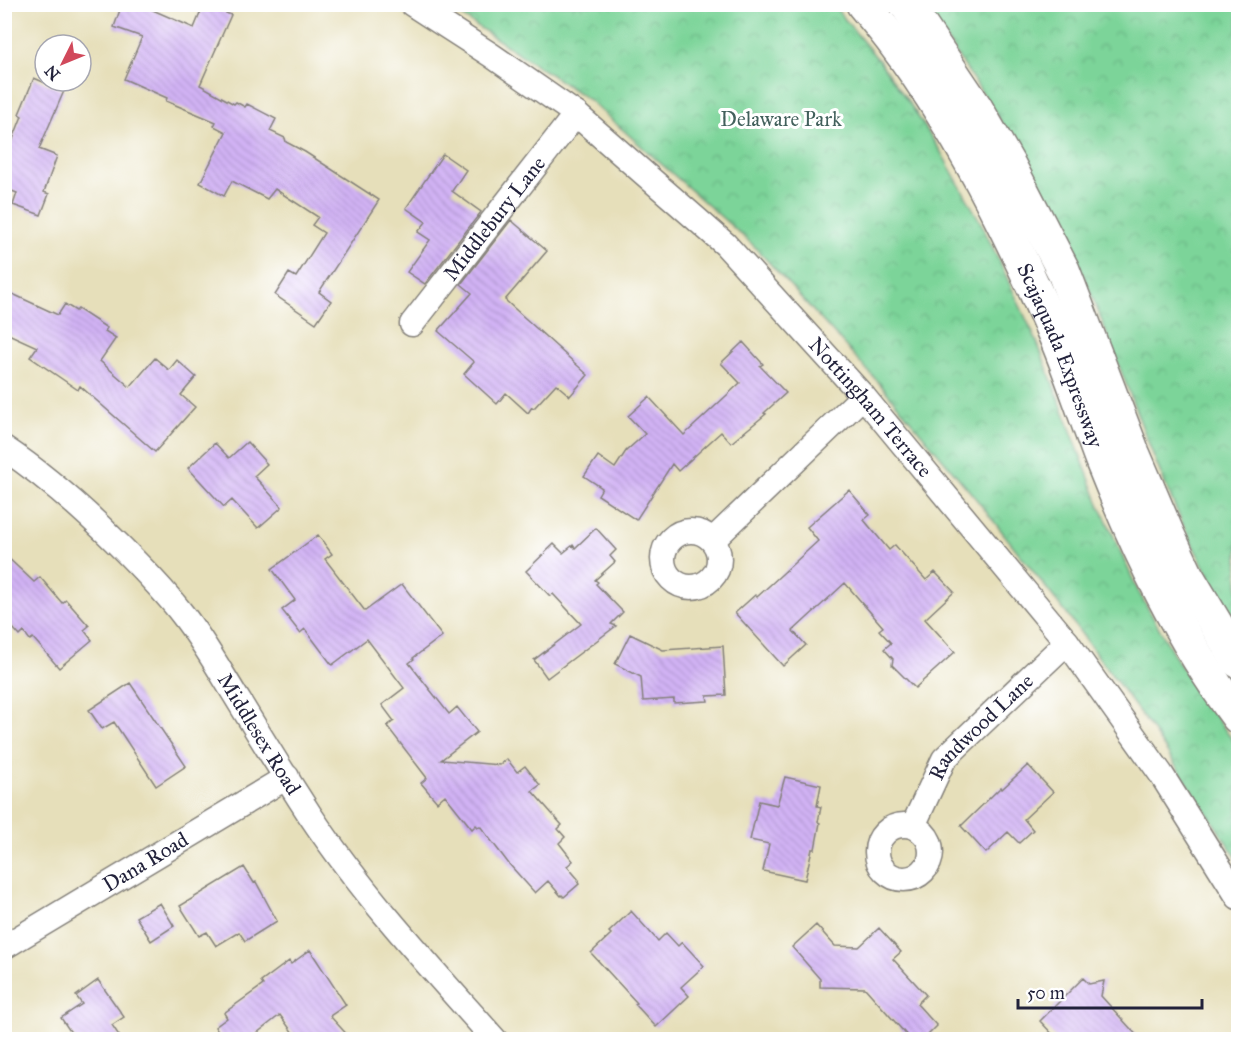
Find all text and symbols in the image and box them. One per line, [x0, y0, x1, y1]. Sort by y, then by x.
north arrow [33, 33, 93, 93]
text: N [41, 61, 64, 84]
park label: Delaware Park [720, 106, 842, 132]
street label: Middlebury Lane [438, 151, 551, 286]
street label: Scajaquada Expressway [1011, 259, 1109, 452]
street label: Nottingham Terrace [803, 332, 938, 483]
street label: Randwood Lane [923, 668, 1039, 784]
street label: Middlesex Road [212, 669, 307, 800]
street label: Dana Road [98, 826, 193, 898]
scale bar [1018, 972, 1202, 1010]
text: 50 m [1027, 982, 1065, 1004]

